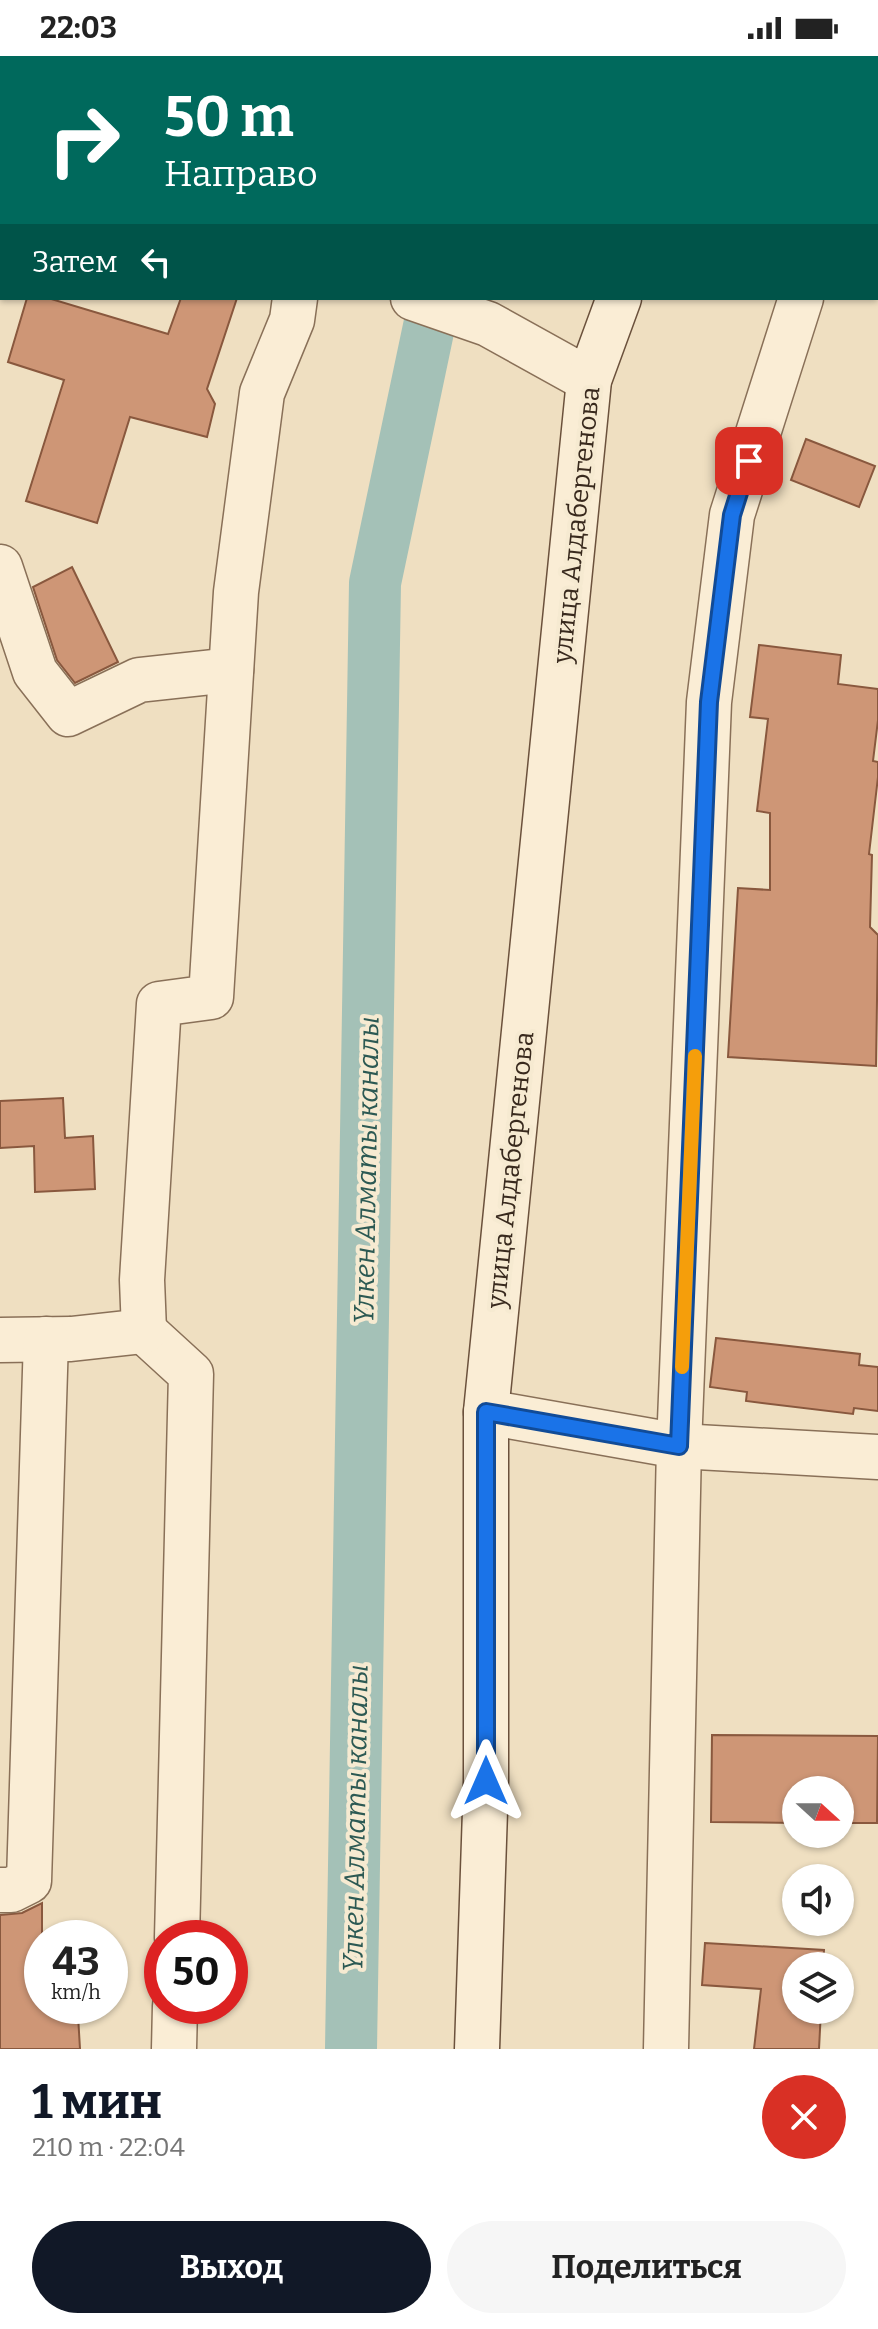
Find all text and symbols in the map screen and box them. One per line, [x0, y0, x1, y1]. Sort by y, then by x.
text: 22:03 [40, 10, 117, 46]
text: 50 m [164, 84, 294, 151]
icon: right [32, 88, 136, 192]
text: Направо [164, 152, 318, 196]
icon: left [134, 240, 178, 284]
text: Затем [32, 244, 118, 280]
street label: улица Алдабергенова [546, 385, 606, 666]
pin [715, 427, 783, 495]
icon: arrive [727, 439, 771, 483]
water label: Үлкен Алматы каналы [347, 1016, 386, 1324]
street label: улица Алдабергенова [480, 1030, 540, 1311]
water label: Үлкен Алматы каналы [336, 1664, 375, 1972]
position arrow [444, 1739, 528, 1823]
north arrow [782, 1776, 854, 1848]
map controls [782, 1776, 854, 2024]
button: sound [782, 1864, 854, 1936]
speed limit sign: 50 [144, 1920, 248, 2024]
text: 43 [52, 1938, 100, 1986]
button: layers [782, 1952, 854, 2024]
text: km/h [51, 1980, 101, 2004]
text: 1 мин [32, 2073, 162, 2131]
button: close [762, 2075, 846, 2159]
text: 210 m · 22:04 [32, 2132, 185, 2163]
button: Выход [32, 2221, 431, 2313]
button: Поделиться [447, 2221, 846, 2313]

